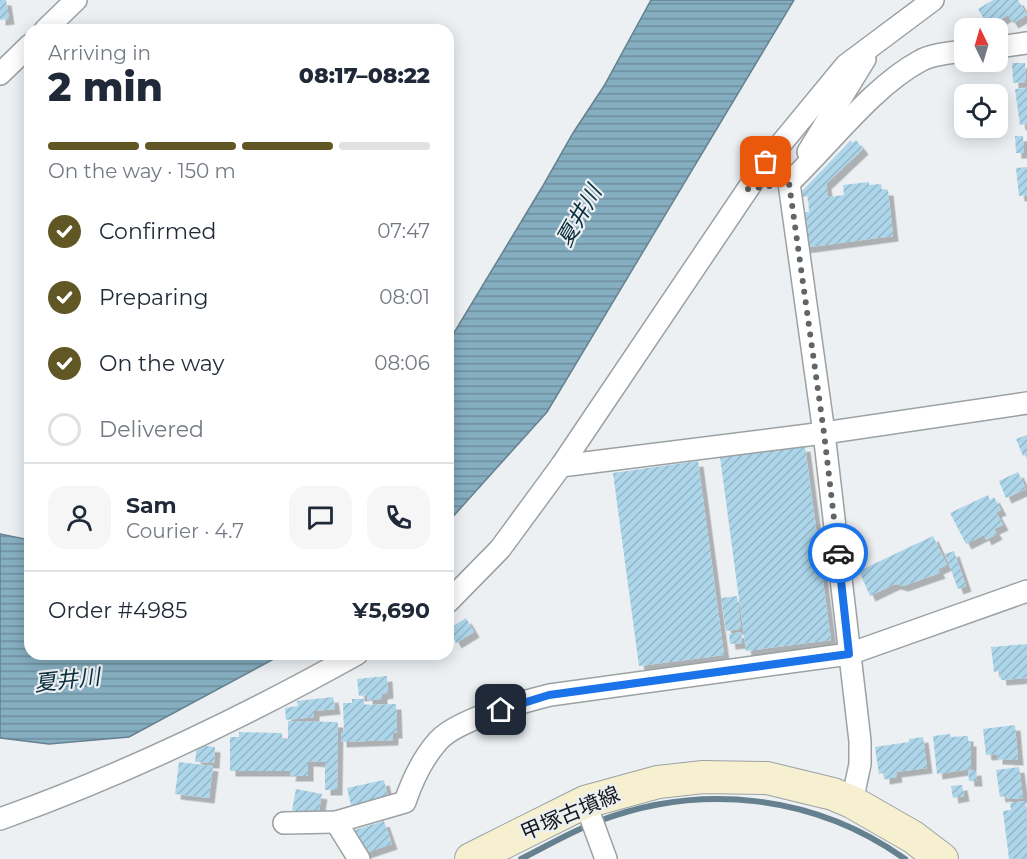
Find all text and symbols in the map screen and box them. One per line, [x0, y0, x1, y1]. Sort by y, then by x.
north arrow [954, 18, 1008, 72]
map controls [954, 18, 1008, 138]
text: Arriving in [48, 41, 151, 65]
text: 08:17–08:22 [299, 62, 430, 89]
text: 2 min [48, 63, 163, 111]
button: locate [954, 84, 1008, 138]
pin [740, 136, 791, 187]
icon: bag [749, 145, 782, 178]
text: On the way · 150 m [48, 159, 236, 183]
water label: 夏井川 [551, 179, 608, 251]
icon: check [48, 215, 81, 248]
text: Confirmed [99, 218, 216, 245]
text: 07:47 [377, 219, 430, 243]
icon: check [48, 281, 81, 314]
text: Preparing [99, 284, 208, 311]
text: 08:01 [379, 285, 430, 309]
icon: check [48, 347, 81, 380]
text: On the way [99, 350, 224, 377]
text: 08:06 [374, 351, 430, 375]
text: Delivered [99, 416, 204, 443]
button: person [48, 486, 111, 549]
button: chat [289, 486, 352, 549]
button: phone [367, 486, 430, 549]
text: Sam [126, 492, 177, 519]
text: Courier · 4.7 [126, 519, 244, 543]
courier [808, 523, 868, 583]
icon: car [822, 537, 855, 570]
text: Order #4985 [48, 597, 187, 624]
text: ¥5,690 [352, 597, 430, 624]
water label: 夏井川 [33, 663, 103, 697]
pin [475, 684, 526, 735]
icon: home [484, 693, 517, 726]
street label: 甲塚古墳線 [517, 781, 623, 845]

